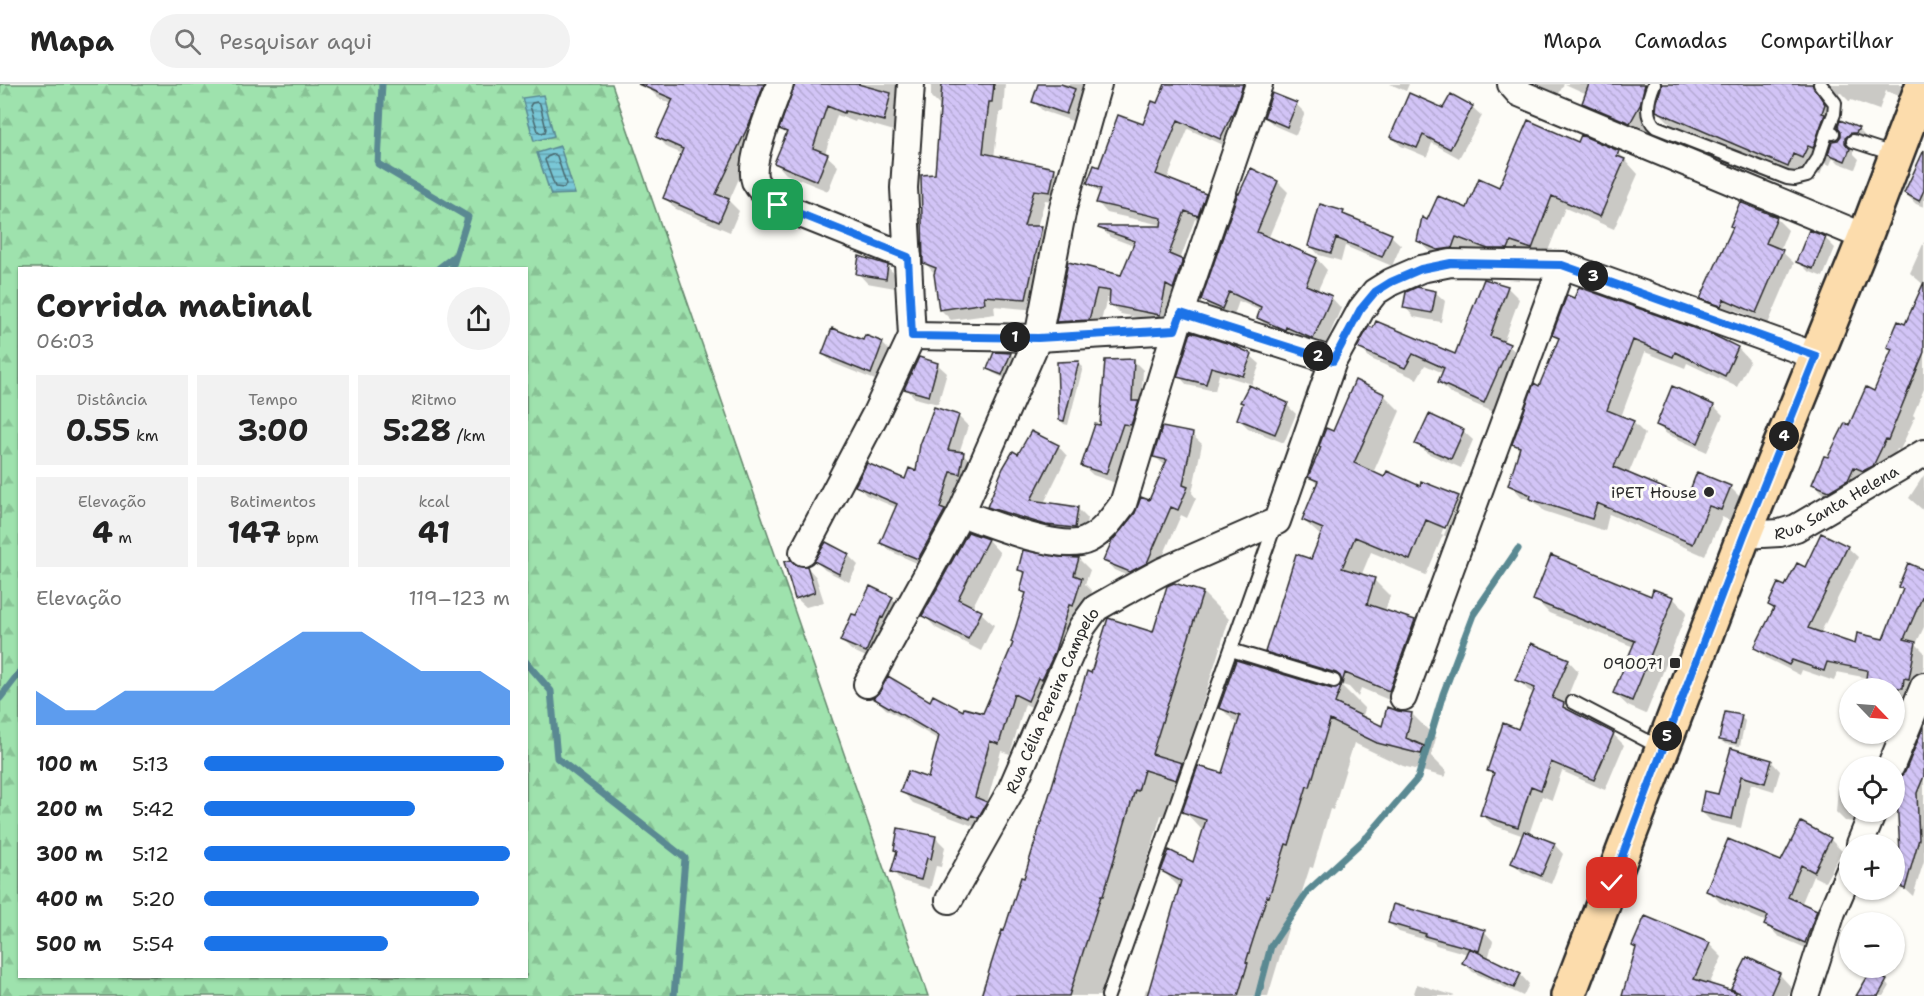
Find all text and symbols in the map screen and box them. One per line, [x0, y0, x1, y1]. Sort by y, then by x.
search box [150, 14, 570, 68]
text: Mapa [30, 22, 114, 60]
icon: search [171, 25, 204, 58]
text: Pesquisar aqui [219, 27, 372, 56]
text: Mapa [1543, 27, 1601, 55]
text: Camadas [1634, 27, 1728, 55]
text: Compartilhar [1761, 27, 1894, 55]
pin [752, 179, 803, 230]
icon: arrive [761, 188, 794, 221]
pin: 3 [1578, 261, 1608, 291]
text: 3 [1587, 265, 1599, 286]
text: Corrida matinal [36, 283, 312, 328]
button: share [447, 287, 510, 350]
pin: 1 [1000, 322, 1030, 352]
text: 1 [1011, 326, 1019, 347]
text: 06:03 [36, 328, 95, 354]
pin: 2 [1303, 341, 1333, 371]
text: 2 [1312, 345, 1324, 366]
text: Distância [77, 389, 147, 410]
text: Tempo [248, 389, 298, 410]
text: Ritmo [411, 389, 457, 410]
text: 0.55 [65, 410, 130, 451]
text: 3:00 [237, 410, 309, 451]
text: 5:28 [383, 410, 451, 451]
pin: 4 [1769, 421, 1799, 451]
text: km [130, 425, 159, 446]
text: /km [451, 425, 485, 446]
text: 4 [1778, 425, 1790, 446]
street label: Rua Santa Helena [1774, 460, 1902, 544]
place label: iPET House [1611, 482, 1697, 503]
marker: iPET House [1702, 485, 1716, 499]
text: Elevação [78, 491, 146, 512]
text: Batimentos [230, 491, 316, 512]
text: kcal [418, 491, 450, 512]
text: 4 [92, 512, 113, 553]
text: 147 [227, 512, 281, 553]
text: 41 [418, 512, 450, 553]
text: m [113, 527, 132, 548]
text: bpm [281, 527, 319, 548]
text: Elevação [36, 585, 122, 611]
text: 119–123 m [408, 585, 510, 611]
street label: Rua Célia Pereira Campelo [1001, 603, 1104, 797]
place label: 090071 [1603, 653, 1663, 674]
marker: 090071 [1668, 656, 1682, 670]
north arrow [1839, 678, 1905, 744]
map controls [1839, 678, 1905, 978]
pin: 5 [1652, 721, 1682, 751]
text: 5 [1662, 725, 1672, 746]
text: 100 m [36, 751, 98, 777]
text: 5:13 [132, 751, 169, 777]
button: locate [1839, 756, 1905, 822]
text: 200 m [36, 796, 103, 822]
text: 5:42 [132, 796, 174, 822]
button: + [1839, 834, 1905, 900]
text: 300 m [36, 841, 103, 867]
text: 5:12 [132, 841, 169, 867]
pin [1586, 857, 1637, 908]
icon: check [1595, 866, 1628, 899]
text: 400 m [36, 886, 103, 912]
text: 5:20 [132, 886, 175, 912]
button: − [1839, 912, 1905, 978]
text: 500 m [36, 931, 102, 957]
text: 5:54 [132, 931, 174, 957]

